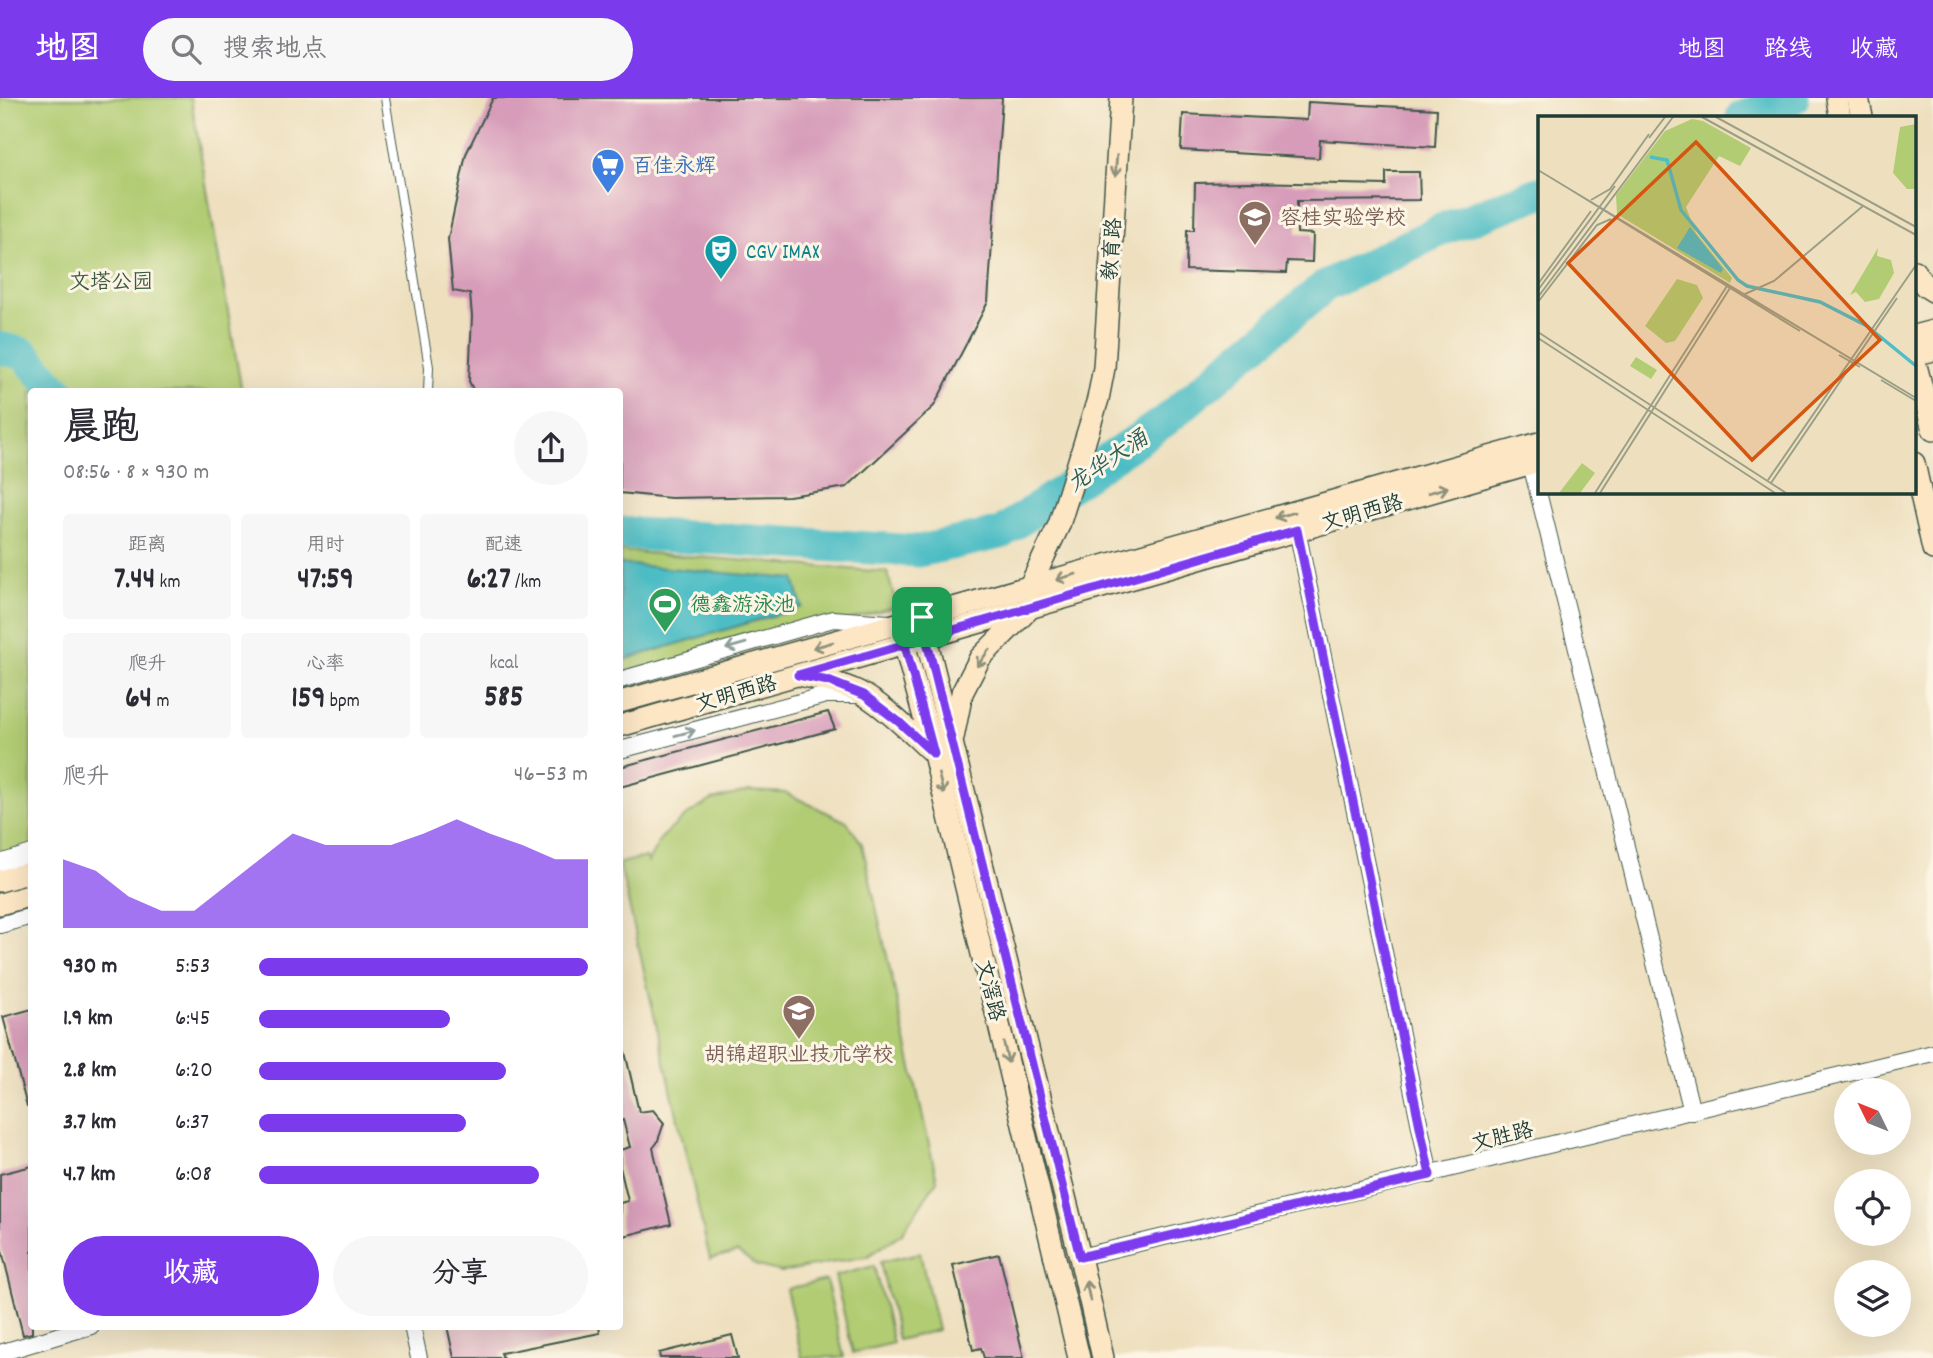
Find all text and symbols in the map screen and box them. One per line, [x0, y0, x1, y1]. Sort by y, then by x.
search box [143, 18, 633, 81]
text: 地图 [35, 28, 101, 75]
icon: search [167, 30, 205, 68]
text: 搜索地点 [223, 32, 327, 69]
text: 地图 [1678, 34, 1726, 68]
text: 路线 [1764, 34, 1812, 68]
text: 收藏 [1850, 34, 1898, 68]
inset map [1538, 116, 1916, 494]
supermarket icon: 百佳永辉 [589, 146, 627, 195]
place label: 百佳永辉 [632, 153, 716, 183]
one-way arrow [1110, 154, 1123, 177]
school or university icon: 容桂实验学校 [1236, 198, 1274, 247]
place label: 容桂实验学校 [1280, 205, 1406, 235]
street label: 教育路 [1097, 217, 1131, 282]
theatre icon: CGV IMAX [702, 232, 740, 281]
place label: CGV IMAX [746, 239, 820, 269]
park label: 文塔公园 [69, 269, 153, 299]
text: 晨跑 [63, 403, 139, 458]
button: share [514, 411, 588, 485]
water label: 龙华大涌 [1062, 423, 1157, 502]
text: 08:56 · 8 × 930 m [63, 457, 209, 490]
one-way arrow [1427, 483, 1449, 496]
street label: 文明西路 [1318, 489, 1407, 541]
one-way arrow [1274, 509, 1296, 522]
text: 距离 [128, 533, 166, 560]
text: 用时 [306, 533, 345, 560]
text: 配速 [485, 533, 523, 560]
text: 7.44 [114, 560, 155, 603]
text: 47:59 [297, 560, 354, 603]
text: 6:27 [466, 560, 511, 603]
text: km [155, 570, 180, 597]
text: /km [511, 570, 541, 597]
one-way arrow [1055, 572, 1077, 585]
sports icon: 德鑫游泳池 [646, 585, 684, 634]
pin [892, 587, 952, 647]
place label: 德鑫游泳池 [690, 592, 795, 622]
icon: arrive [903, 598, 941, 636]
one-way arrow [812, 639, 834, 652]
one-way arrow [725, 640, 748, 653]
one-way arrow [975, 648, 990, 667]
text: kcal [489, 651, 518, 678]
text: 爬升 [128, 652, 166, 679]
text: 心率 [306, 652, 345, 679]
street label: 文明西路 [692, 670, 781, 722]
text: 585 [484, 678, 524, 721]
text: 64 [125, 679, 152, 722]
text: 159 [291, 679, 325, 722]
text: m [152, 689, 169, 716]
text: bpm [325, 689, 360, 716]
one-way arrow [674, 725, 696, 738]
text: 46–53 m [514, 759, 588, 792]
text: 爬升 [63, 762, 109, 795]
one-way arrow [935, 772, 948, 795]
text: 930 m [63, 951, 117, 984]
text: 5:53 [175, 951, 210, 984]
street label: 文滘路 [966, 957, 1010, 1025]
school or university icon: 胡锦超职业技术学校 [780, 992, 818, 1041]
text: 1.9 km [63, 1003, 113, 1036]
text: 6:45 [175, 1003, 210, 1036]
one-way arrow [1000, 1041, 1013, 1064]
place label: 胡锦超职业技术学校 [705, 1042, 894, 1072]
text: 2.8 km [63, 1055, 117, 1088]
text: 6:20 [175, 1055, 213, 1088]
north arrow [1834, 1078, 1911, 1155]
map controls [1834, 1078, 1911, 1337]
text: 3.7 km [63, 1107, 116, 1140]
text: 6:37 [175, 1107, 209, 1140]
street label: 文胜路 [1469, 1117, 1537, 1161]
text: 4.7 km [63, 1159, 116, 1192]
text: 6:08 [175, 1159, 212, 1192]
button: locate [1834, 1169, 1911, 1246]
button: 收藏 [63, 1236, 319, 1316]
button: 分享 [333, 1236, 588, 1316]
button: layers [1834, 1260, 1911, 1337]
one-way arrow [1081, 1280, 1094, 1303]

